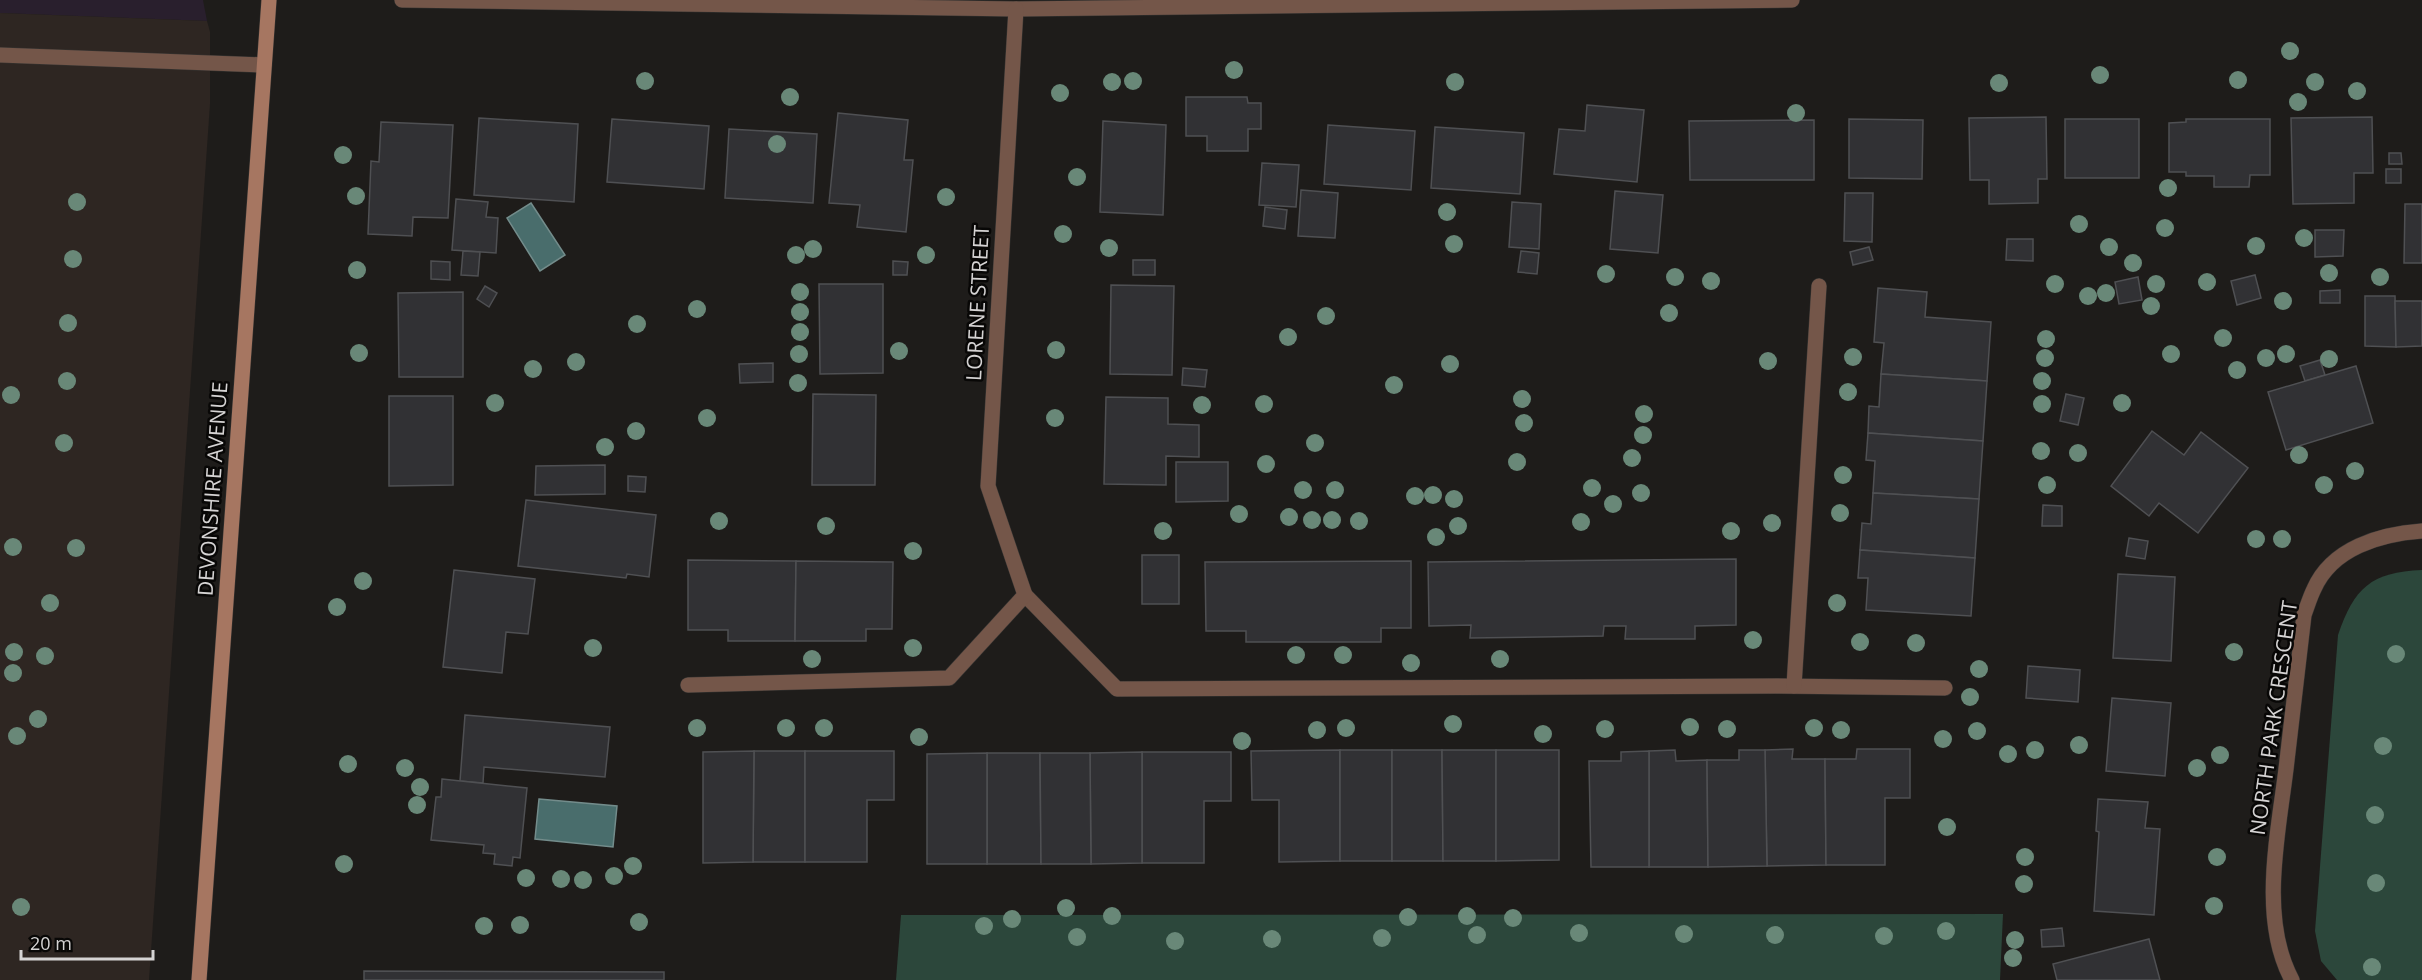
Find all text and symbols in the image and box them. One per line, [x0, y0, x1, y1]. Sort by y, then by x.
street label: LORENE STREET [959, 224, 995, 381]
street label: DEVONSHIRE AVENUE [191, 381, 233, 597]
street label: NORTH PARK CRESCENT [2243, 598, 2303, 837]
scale bar [21, 923, 153, 961]
text: 20 m [30, 931, 72, 955]

